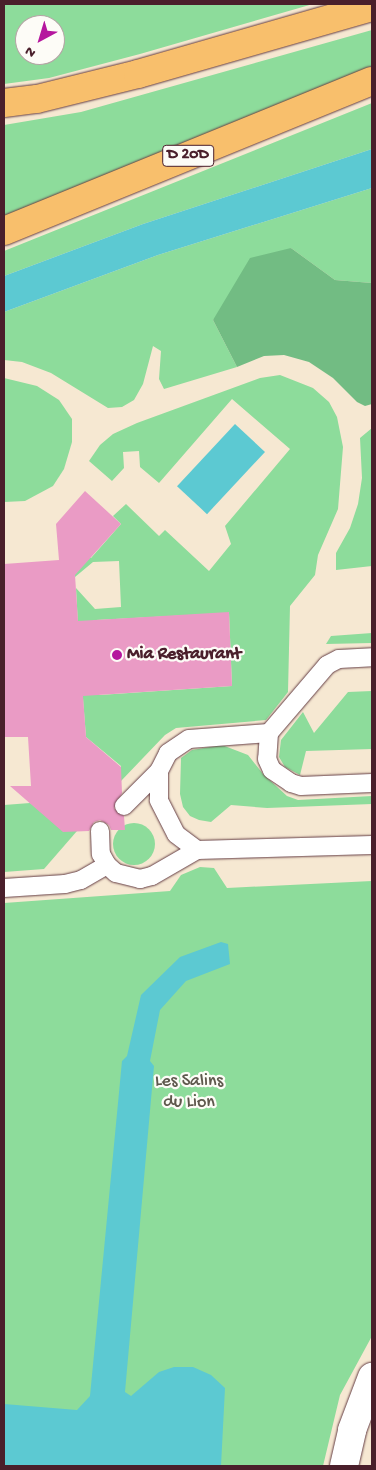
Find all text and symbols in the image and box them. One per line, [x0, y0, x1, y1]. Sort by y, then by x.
north arrow [15, 15, 65, 65]
text: N [22, 42, 40, 61]
road number: D 20D [162, 142, 214, 170]
place label: Mia Restaurant [127, 644, 241, 666]
marker: Mia Restaurant [111, 649, 123, 661]
park label: Les Salins du Lion [155, 1072, 223, 1114]

